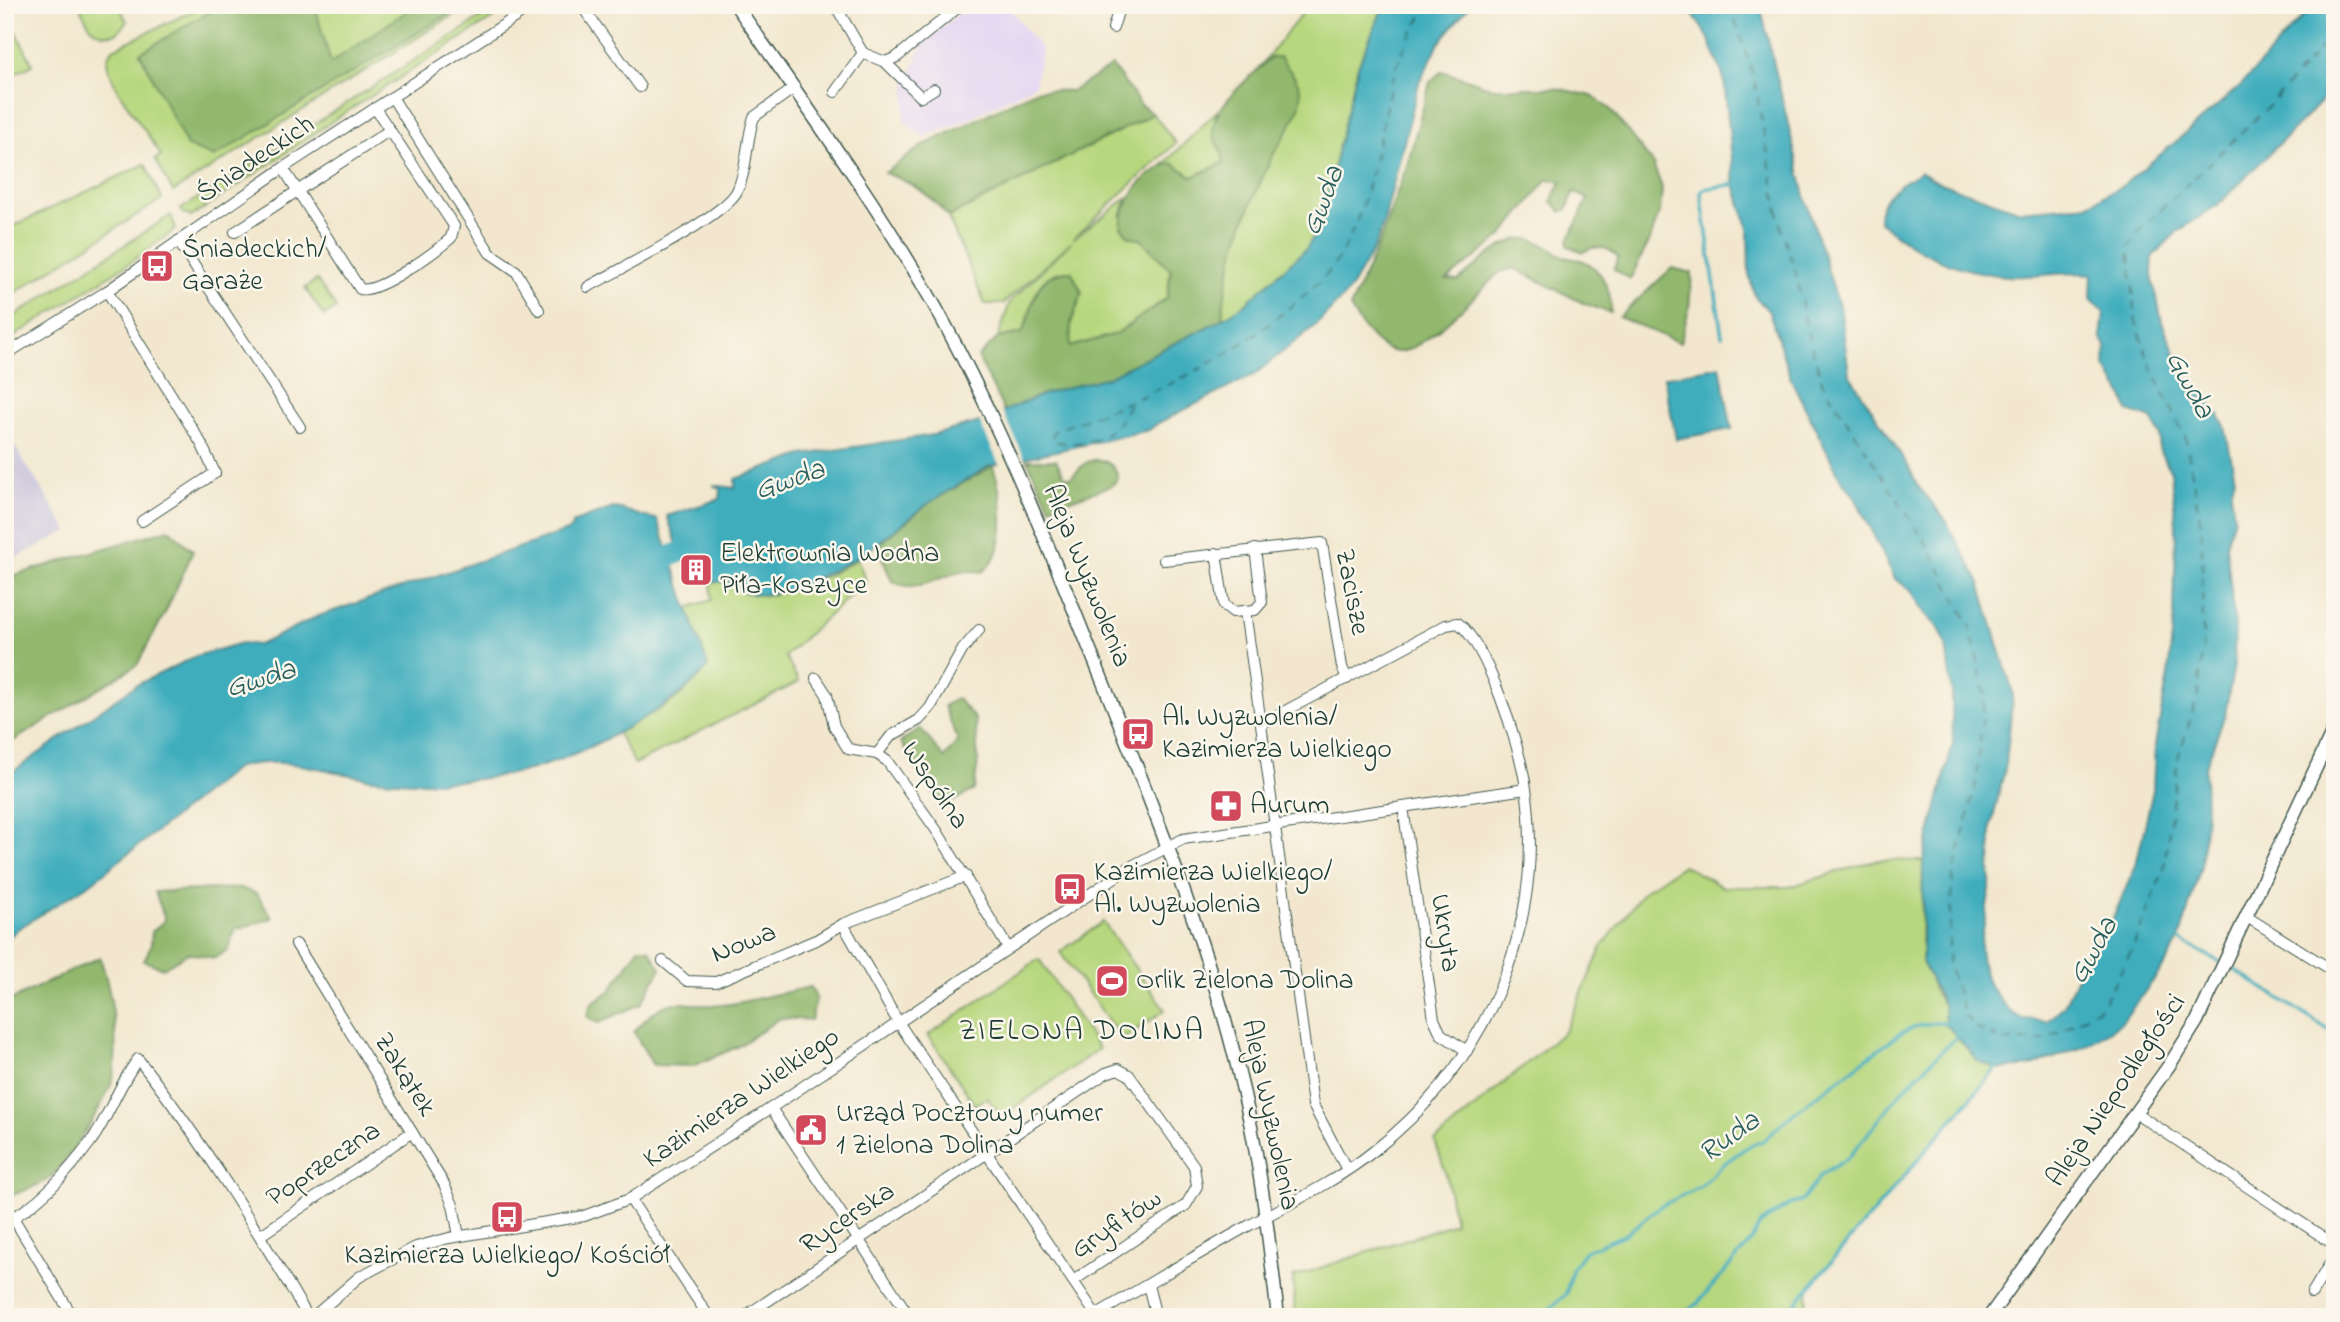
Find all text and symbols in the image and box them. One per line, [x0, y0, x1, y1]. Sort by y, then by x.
street label: Śniadeckich [188, 105, 324, 215]
water label: Gwda [1291, 159, 1358, 242]
place label: Śniadeckich/ Garaże [182, 230, 327, 303]
bus stop icon: Śniadeckich/ Garaże [138, 247, 176, 285]
water label: Gwda [2153, 343, 2226, 427]
water label: Gwda [749, 448, 832, 513]
street label: Aleja Wyzwolenia [1031, 478, 1141, 674]
place label: Elektrownia Wodna Piła-Koszyce [720, 534, 939, 607]
street label: Zacisze [1323, 545, 1380, 639]
building icon: Elektrownia Wodna Piła-Koszyce [677, 551, 715, 589]
water label: Gwda [220, 648, 302, 711]
place label: Al. Wyzwolenia/ Kazimierza Wielkiego [1162, 698, 1392, 771]
bus stop icon: Al. Wyzwolenia/ Kazimierza Wielkiego [1119, 715, 1157, 753]
street label: Wspólna [889, 734, 979, 838]
place label: Aurum [1250, 786, 1330, 827]
pharmacy icon: Aurum [1207, 787, 1245, 825]
place label: Kazimierza Wielkiego/ Al. Wyzwolenia [1094, 853, 1333, 926]
bus stop icon: Kazimierza Wielkiego/ Al. Wyzwolenia [1051, 870, 1089, 908]
street label: Ukryta [1418, 891, 1470, 975]
water label: Gwda [2057, 908, 2131, 993]
street label: Nowa [705, 912, 783, 976]
place label: Orlik Zielona Dolina [1136, 961, 1354, 1002]
sports icon: Orlik Zielona Dolina [1093, 962, 1131, 1000]
street label: Aleja Niepodległości [2037, 986, 2197, 1196]
district label: ZIELONA DOLINA [959, 1010, 1205, 1054]
street label: Aleja Wyzwolenia [1229, 1016, 1309, 1214]
street label: Kazimierza Wielkiego [635, 1018, 849, 1180]
street label: Zakątek [362, 1025, 446, 1126]
place label: Urząd Pocztowy numer 1 Zielona Dolina [836, 1094, 1103, 1167]
water label: Ruda [1690, 1100, 1771, 1175]
public building icon: Urząd Pocztowy numer 1 Zielona Dolina [792, 1111, 830, 1149]
street label: Poprzeczna [258, 1112, 390, 1218]
street label: Rycerska [792, 1172, 904, 1266]
street label: Gryfitów [1063, 1179, 1171, 1271]
bus stop icon: Kazimierza Wielkiego/ Kościół [488, 1198, 526, 1236]
place label: Kazimierza Wielkiego/ Kościół [344, 1236, 670, 1277]

